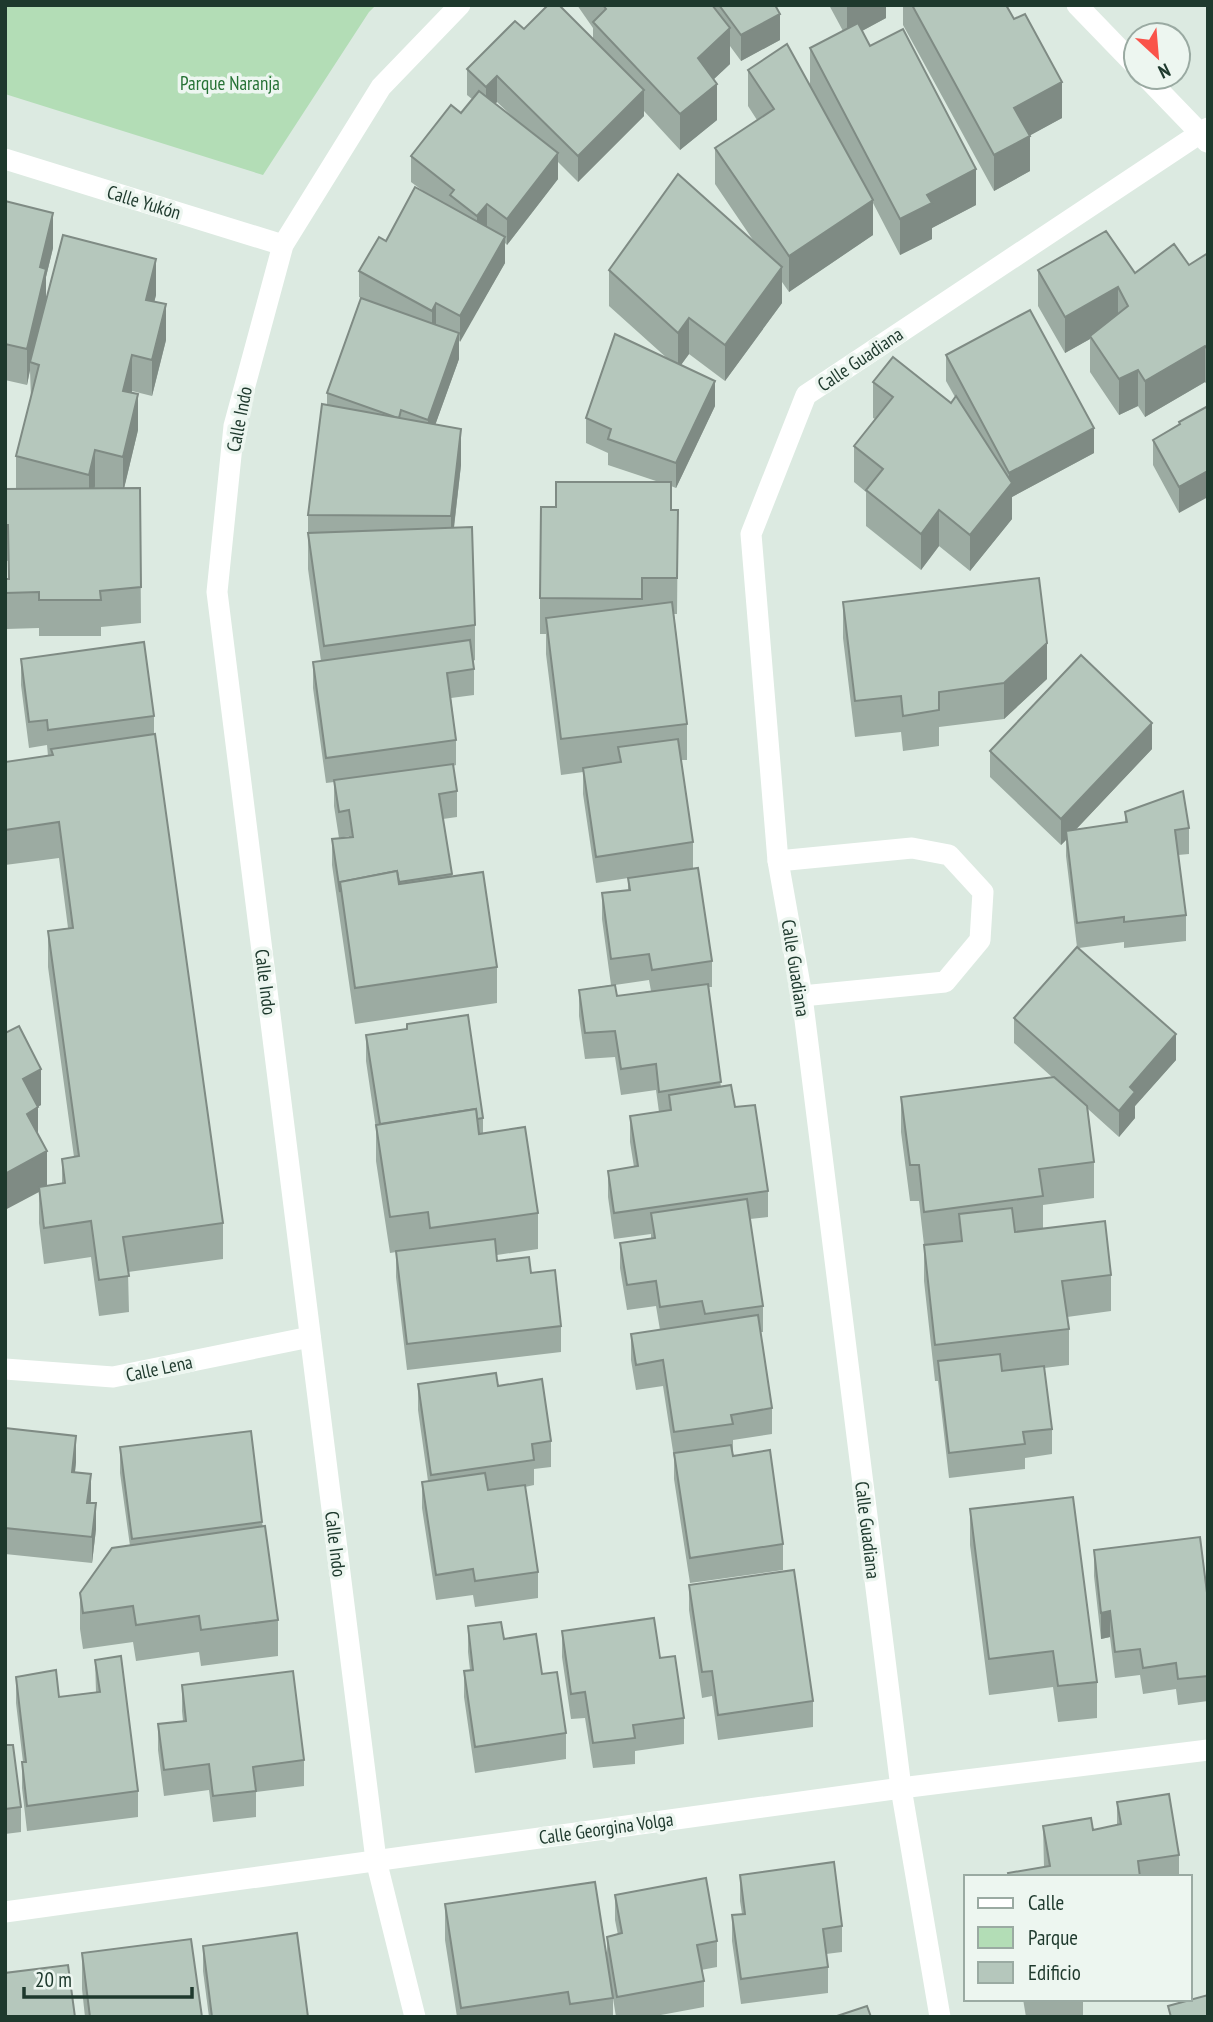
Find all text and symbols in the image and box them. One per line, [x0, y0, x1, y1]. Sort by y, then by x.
north arrow [1122, 21, 1192, 91]
text: N [1155, 58, 1174, 84]
park label: Parque Naranja [180, 71, 280, 95]
street label: Calle Yukón [104, 179, 184, 225]
street label: Calle Guadiana [813, 322, 907, 396]
street label: Calle Indo [221, 384, 257, 454]
street label: Calle Guadiana [776, 918, 816, 1018]
street label: Calle Indo [250, 948, 282, 1016]
street label: Calle Lena [123, 1349, 195, 1387]
street label: Calle Guadiana [850, 1480, 886, 1580]
street label: Calle Indo [320, 1510, 352, 1578]
street label: Calle Georgina Volga [537, 1807, 675, 1849]
legend [964, 1875, 1192, 2001]
text: Calle [1028, 1889, 1064, 1916]
text: Parque [1028, 1924, 1078, 1951]
scale bar [24, 1955, 192, 1999]
text: Edificio [1028, 1959, 1081, 1986]
text: 20 m [35, 1966, 72, 1993]

